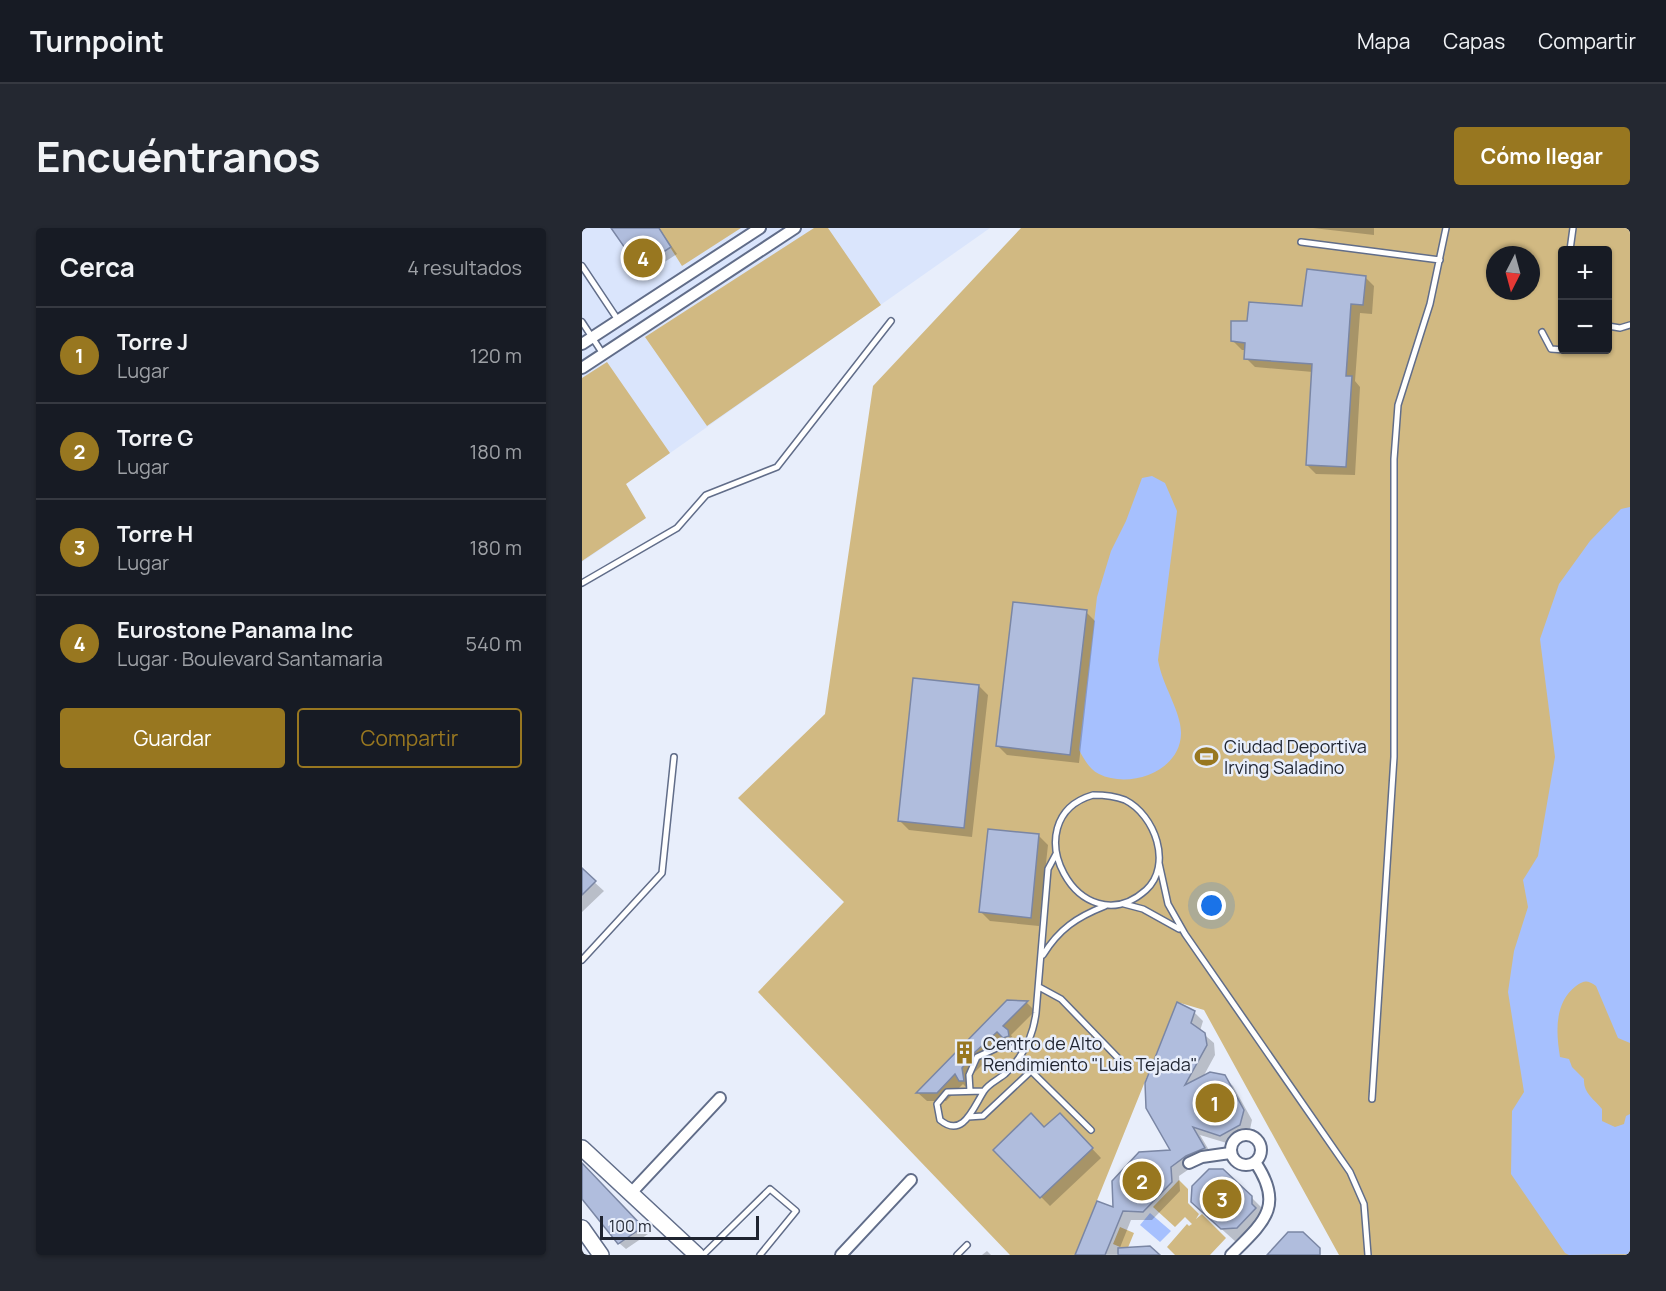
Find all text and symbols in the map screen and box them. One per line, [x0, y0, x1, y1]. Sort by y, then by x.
text: Turnpoint [30, 22, 164, 60]
text: Mapa [1357, 27, 1410, 55]
text: Capas [1443, 27, 1505, 55]
text: Compartir [1538, 27, 1636, 55]
text: Encuéntranos [36, 127, 321, 185]
button: Cómo llegar [1454, 127, 1630, 185]
pin: 4 [624, 236, 662, 280]
north arrow [1486, 246, 1540, 300]
map controls [1558, 246, 1612, 354]
button: + [1558, 246, 1612, 300]
text: Cerca [60, 249, 135, 285]
text: 4 resultados [407, 254, 522, 281]
button: − [1558, 300, 1612, 354]
text: Torre J [117, 327, 188, 357]
text: 1 [75, 342, 84, 369]
text: 120 m [470, 342, 522, 369]
text: Lugar [117, 357, 169, 384]
text: Torre G [117, 423, 193, 453]
text: 2 [74, 438, 85, 465]
text: 180 m [469, 438, 522, 465]
text: Lugar [117, 453, 169, 480]
text: Torre H [117, 519, 193, 549]
text: 3 [74, 534, 85, 561]
text: 180 m [469, 534, 522, 561]
text: Lugar [117, 549, 169, 576]
text: Eurostone Panama Inc [117, 615, 353, 645]
text: 4 [73, 630, 86, 657]
text: 540 m [466, 630, 522, 657]
text: Lugar · Boulevard Santamaria [117, 645, 383, 672]
button: Guardar [60, 708, 285, 768]
button: Compartir [297, 708, 522, 768]
place label: Ciudad Deportiva Irving Saladino [1224, 734, 1367, 779]
sports icon: Ciudad Deportiva Irving Saladino [1193, 743, 1219, 769]
your location [1197, 891, 1226, 920]
place label: Centro de Alto Rendimiento "Luis Tejada" [983, 1031, 1197, 1076]
building icon: Centro de Alto Rendimiento "Luis Tejada" [952, 1040, 978, 1066]
pin: 1 [1196, 1080, 1234, 1126]
pin: 2 [1122, 1158, 1162, 1204]
pin: 3 [1202, 1176, 1242, 1222]
scale bar [600, 1213, 759, 1240]
text: 100 m [609, 1215, 652, 1237]

